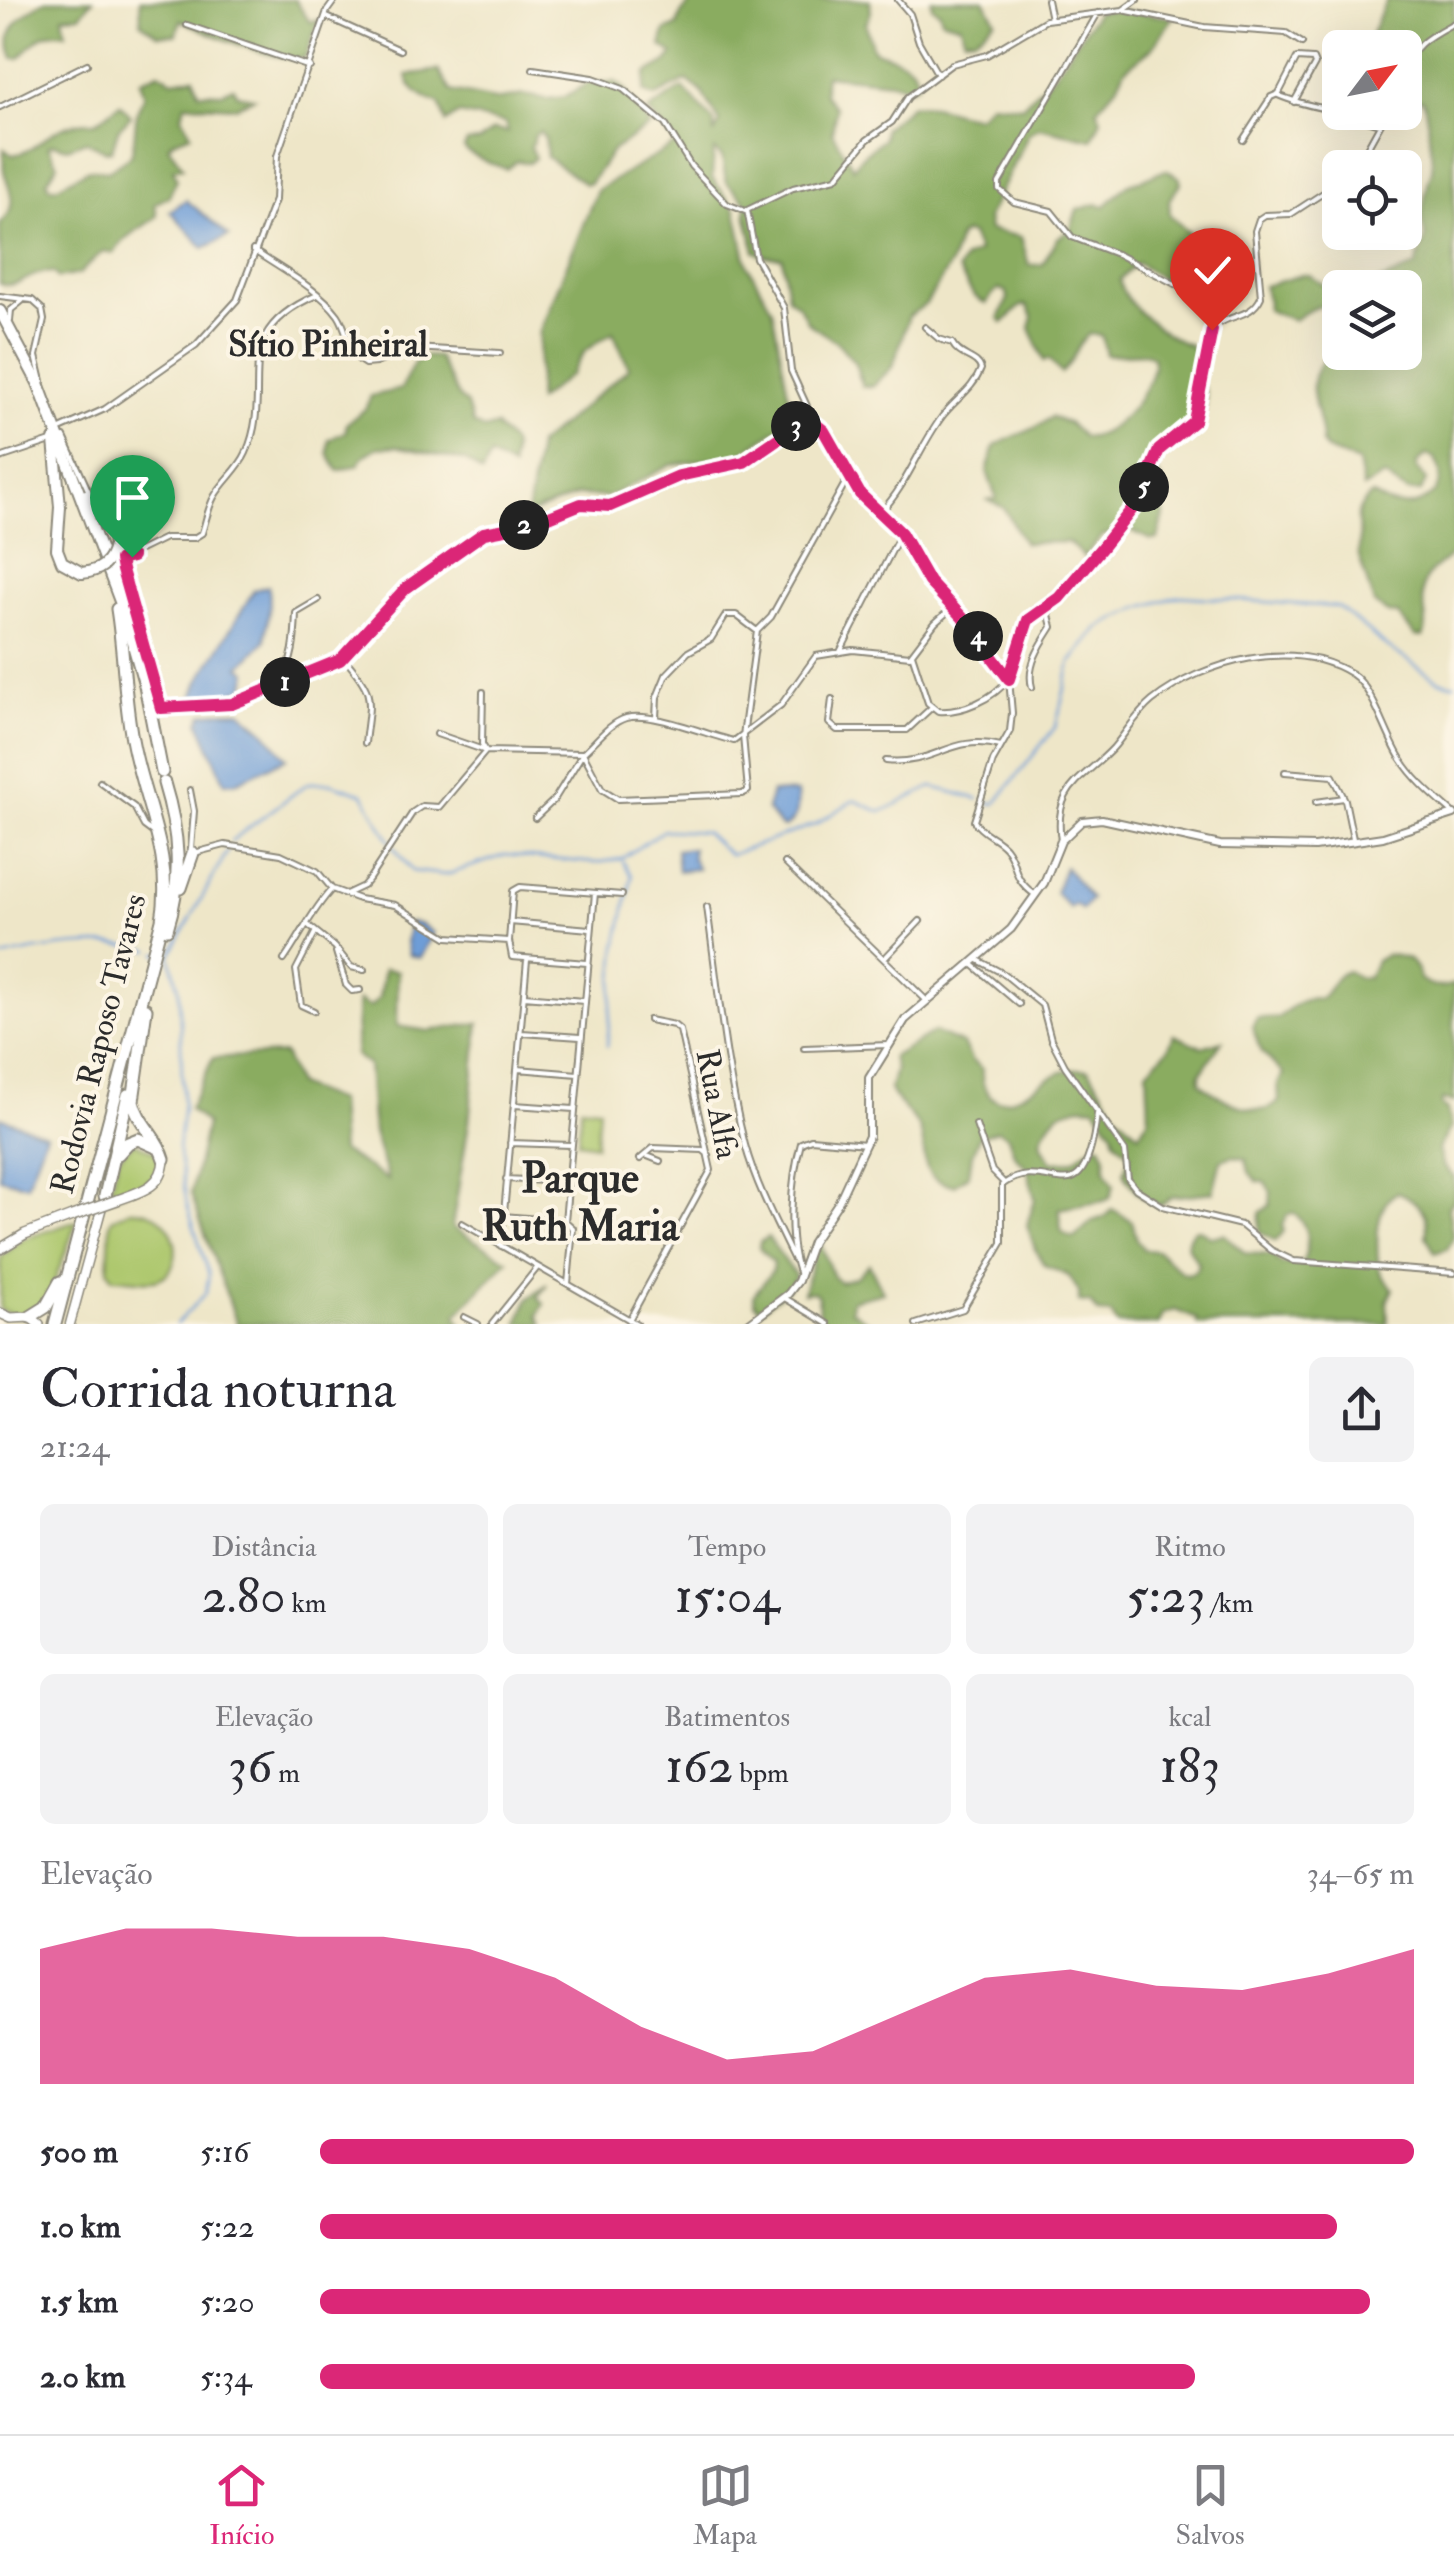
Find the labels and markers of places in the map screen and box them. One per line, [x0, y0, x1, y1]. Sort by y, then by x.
pin [1170, 228, 1255, 331]
pin: 3 [771, 401, 821, 451]
pin [90, 455, 175, 558]
pin: 5 [1119, 462, 1169, 512]
pin: 2 [499, 500, 549, 550]
pin: 4 [953, 611, 1003, 661]
pin: 1 [260, 657, 310, 707]

